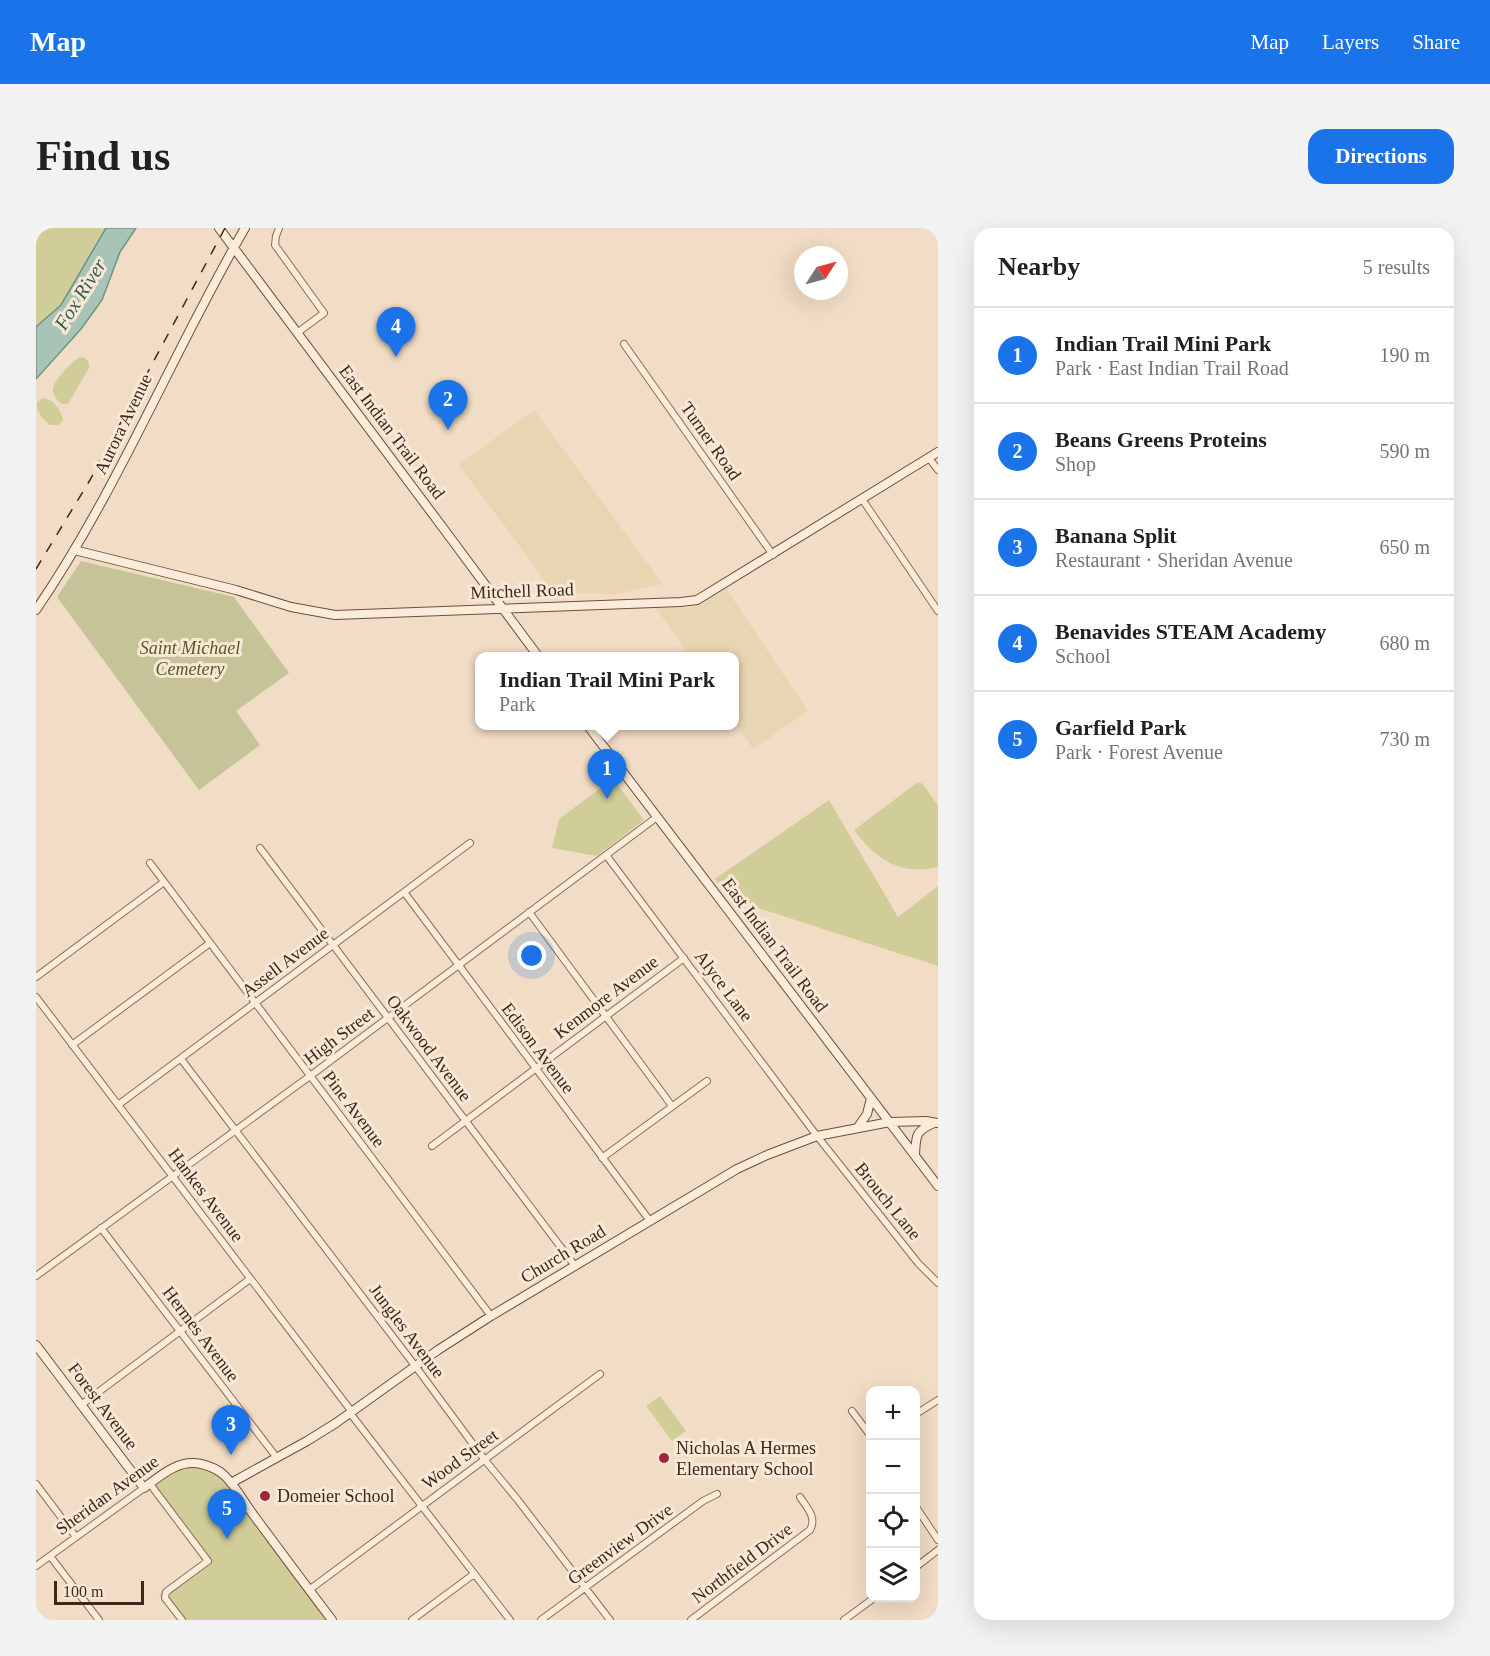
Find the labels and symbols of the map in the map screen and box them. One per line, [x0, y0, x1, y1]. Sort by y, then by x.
north arrow [794, 246, 848, 300]
water label: Fox River [49, 254, 110, 334]
pin: 4 [376, 308, 416, 357]
street label: East Indian Trail Road [335, 361, 449, 503]
street label: Aurora Avenue [90, 371, 156, 477]
pin: 2 [428, 380, 468, 430]
street label: Turner Road [677, 398, 745, 484]
street label: Mitchell Road [470, 579, 574, 603]
park label: Saint Michael Cemetery [140, 638, 240, 679]
pin: 1 [588, 750, 626, 799]
street label: East Indian Trail Road [718, 874, 832, 1016]
street label: Assell Avenue [238, 923, 332, 1001]
your location [517, 941, 546, 970]
street label: Alyce Lane [691, 947, 757, 1025]
street label: Kenmore Avenue [550, 951, 662, 1043]
street label: Oakwood Avenue [382, 991, 476, 1105]
street label: Edison Avenue [497, 999, 579, 1097]
street label: High Street [300, 1003, 378, 1069]
street label: Pine Avenue [319, 1067, 389, 1151]
street label: Hankes Avenue [164, 1144, 248, 1246]
street label: Brouch Lane [851, 1158, 925, 1244]
street label: Church Road [517, 1221, 609, 1287]
street label: Jungles Avenue [365, 1280, 449, 1382]
street label: Hermes Avenue [159, 1282, 243, 1386]
street label: Forest Avenue [64, 1359, 142, 1453]
pin: 3 [212, 1406, 250, 1455]
street label: Wood Street [418, 1425, 502, 1493]
place label: Nicholas A Hermes Elementary School [676, 1438, 816, 1479]
street label: Sheridan Avenue [52, 1451, 162, 1539]
marker: Nicholas A Hermes Elementary School [657, 1451, 671, 1465]
place label: Domeier School [277, 1486, 394, 1506]
marker: Domeier School [258, 1489, 272, 1503]
pin: 5 [208, 1490, 246, 1539]
street label: Greenview Drive [564, 1499, 676, 1589]
street label: Northfield Drive [688, 1519, 796, 1607]
scale bar [54, 1578, 144, 1606]

